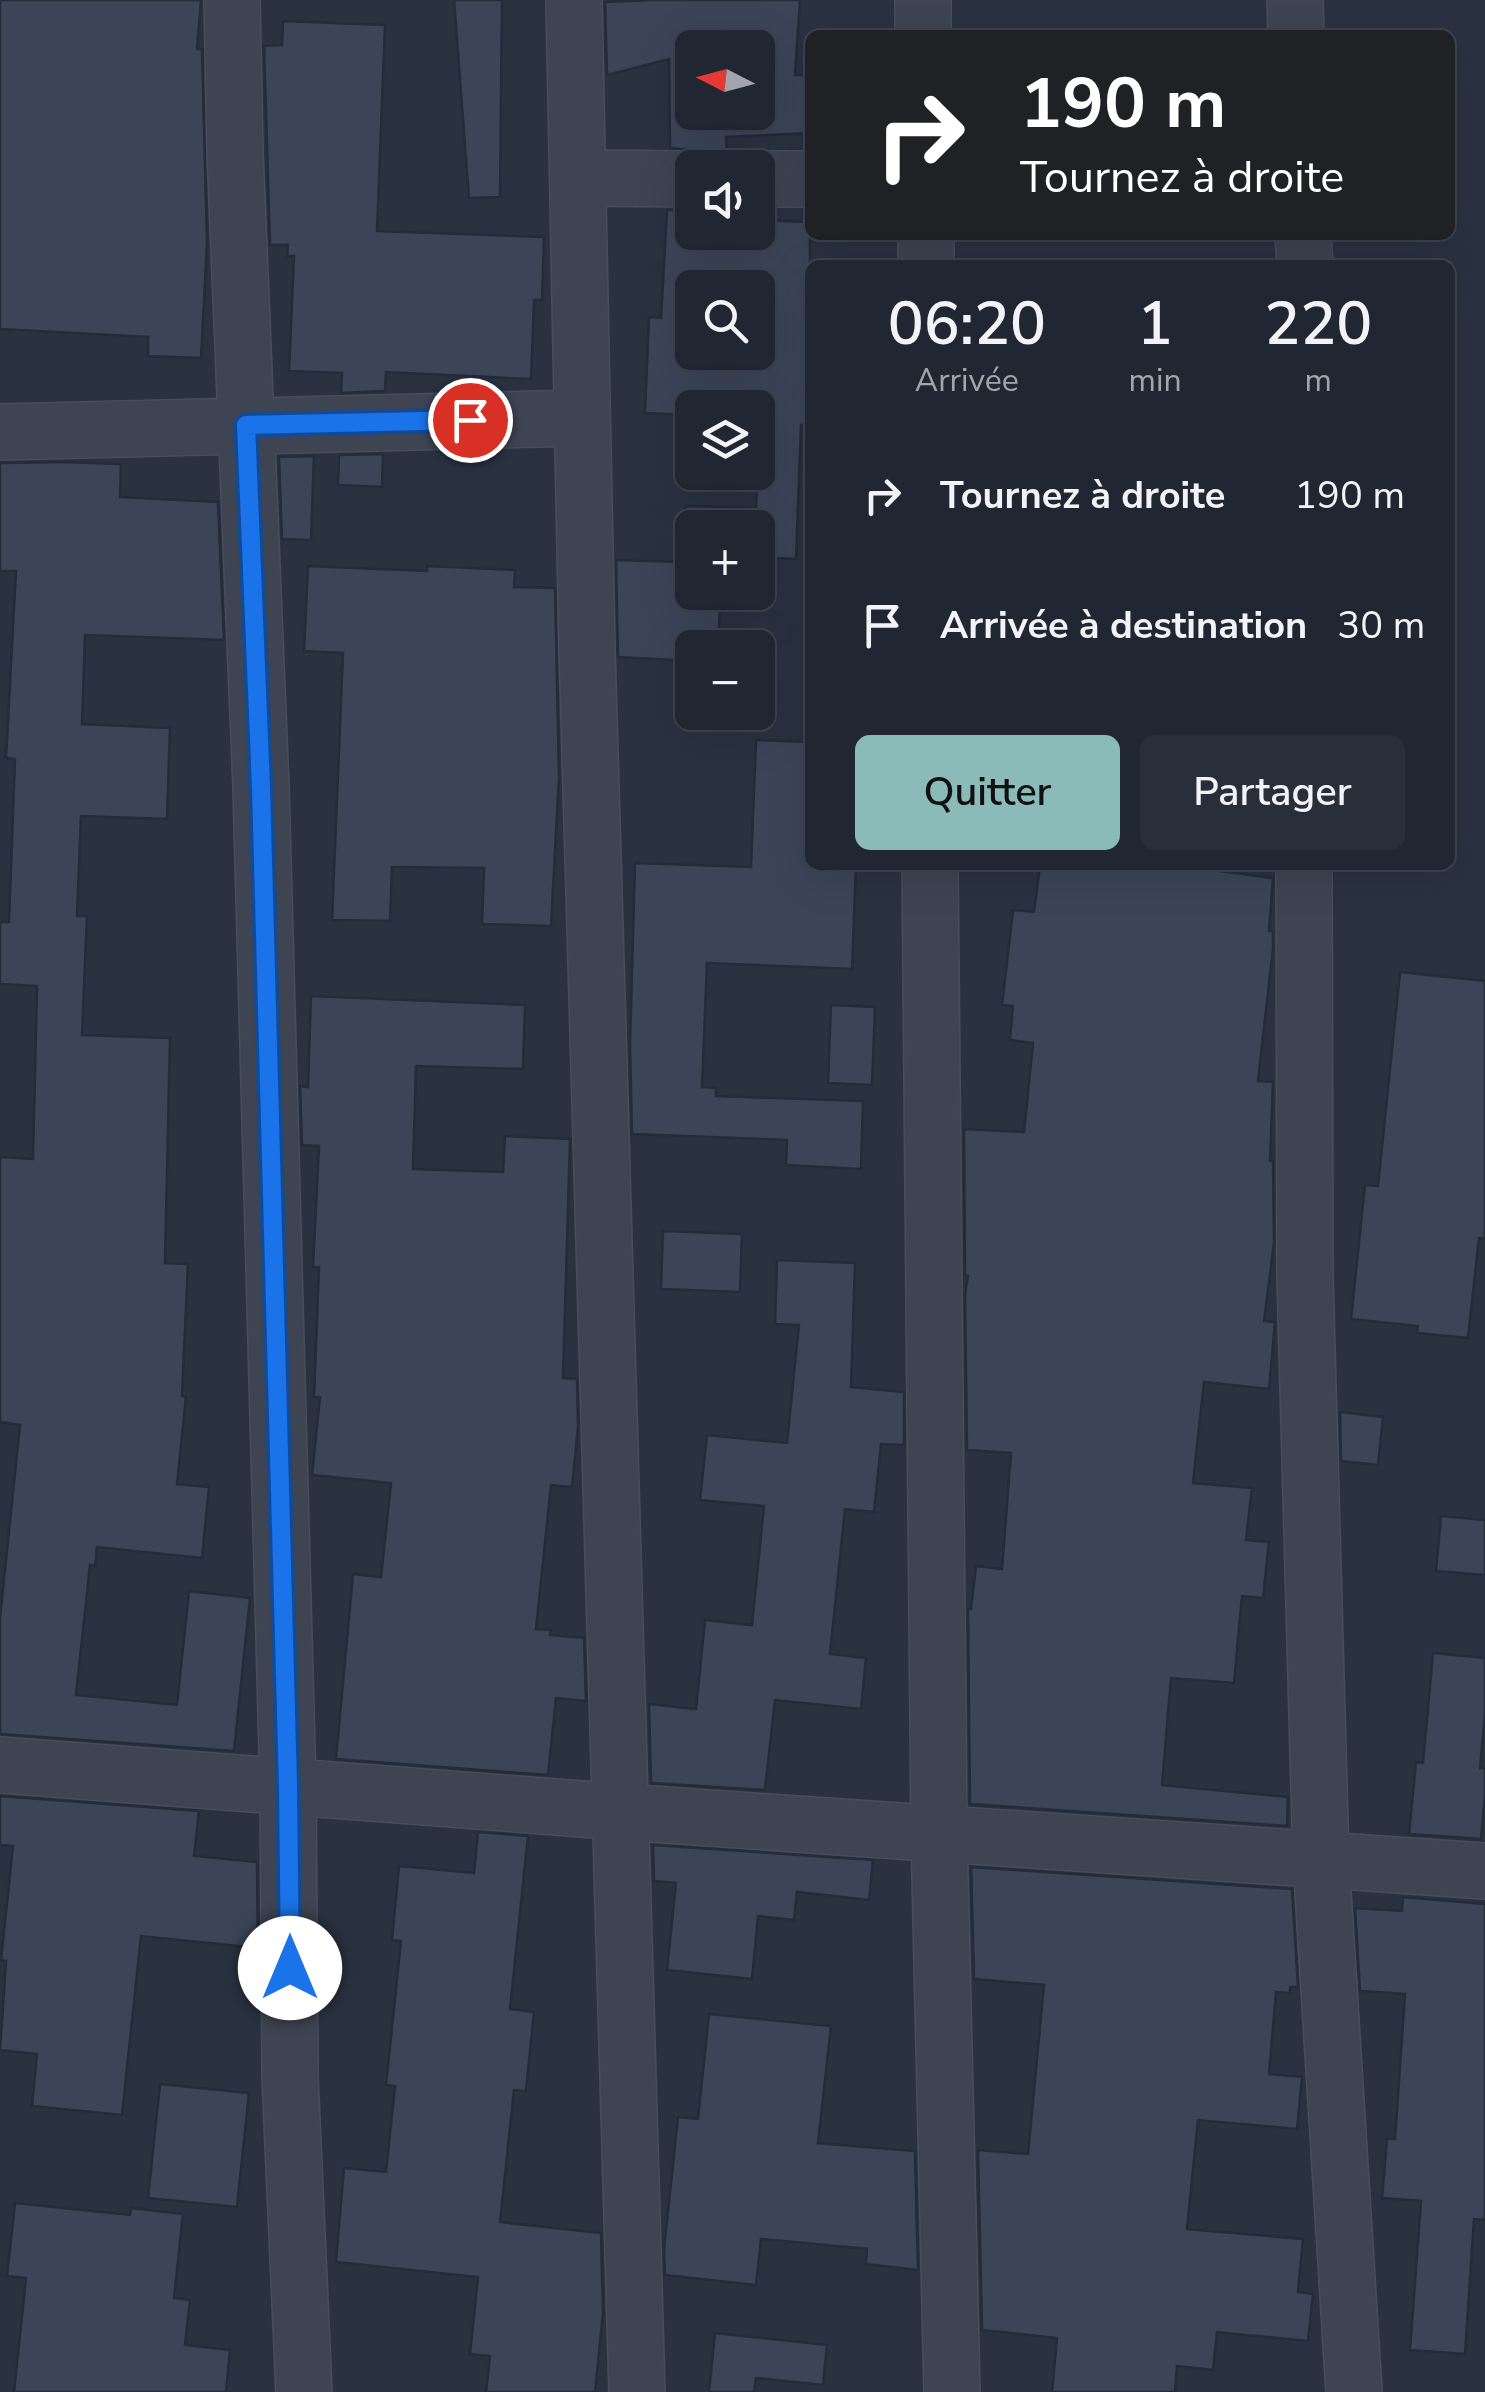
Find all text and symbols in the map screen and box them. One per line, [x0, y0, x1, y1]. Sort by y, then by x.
north arrow [675, 30, 775, 130]
map controls [675, 30, 775, 730]
text: 190 m [1020, 56, 1226, 152]
icon: right [855, 70, 985, 200]
text: Tournez à droite [1020, 147, 1344, 208]
button: sound [675, 150, 775, 250]
button: search [675, 270, 775, 370]
text: 06:20 [888, 283, 1046, 365]
text: 1 [1137, 283, 1173, 365]
text: 220 [1264, 283, 1372, 365]
text: Arrivée [915, 359, 1019, 402]
text: min [1129, 359, 1182, 402]
text: m [1305, 359, 1332, 402]
pin [428, 378, 513, 463]
button: layers [675, 390, 775, 490]
icon: arrive [443, 393, 498, 448]
icon: right [855, 468, 910, 523]
text: Tournez à droite [940, 470, 1225, 521]
text: 190 m [1294, 470, 1405, 521]
button: + [675, 510, 775, 610]
icon: arrive [855, 598, 910, 653]
text: Arrivée à destination [940, 600, 1307, 651]
text: 30 m [1337, 600, 1425, 651]
button: − [675, 630, 775, 730]
button: Quitter [855, 735, 1120, 850]
button: Partager [1140, 735, 1405, 850]
position arrow [238, 1916, 342, 2020]

